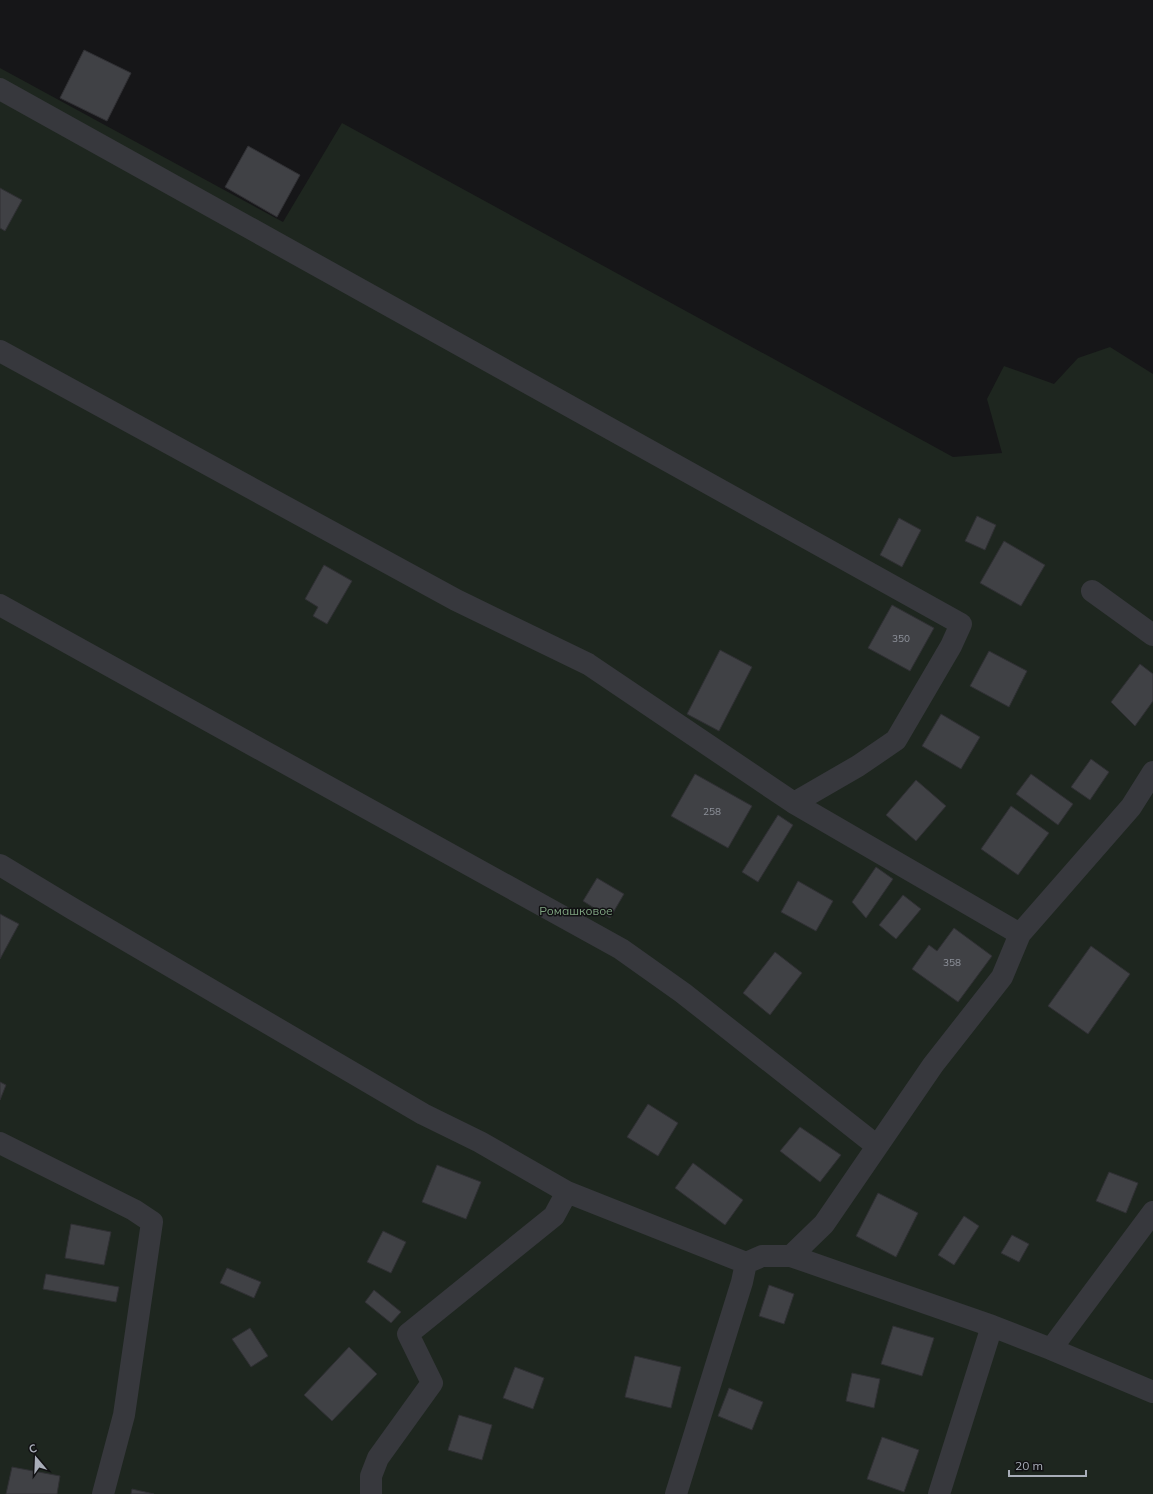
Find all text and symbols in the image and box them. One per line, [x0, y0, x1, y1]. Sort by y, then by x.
house number: 350 [892, 632, 910, 645]
house number: 258 [703, 805, 721, 818]
park label: Ромашковое [539, 903, 613, 918]
house number: 358 [943, 956, 961, 969]
north arrow [16, 1438, 56, 1478]
text: С [27, 1441, 39, 1456]
scale bar [1009, 1452, 1086, 1478]
text: 20 m [1015, 1458, 1043, 1473]

